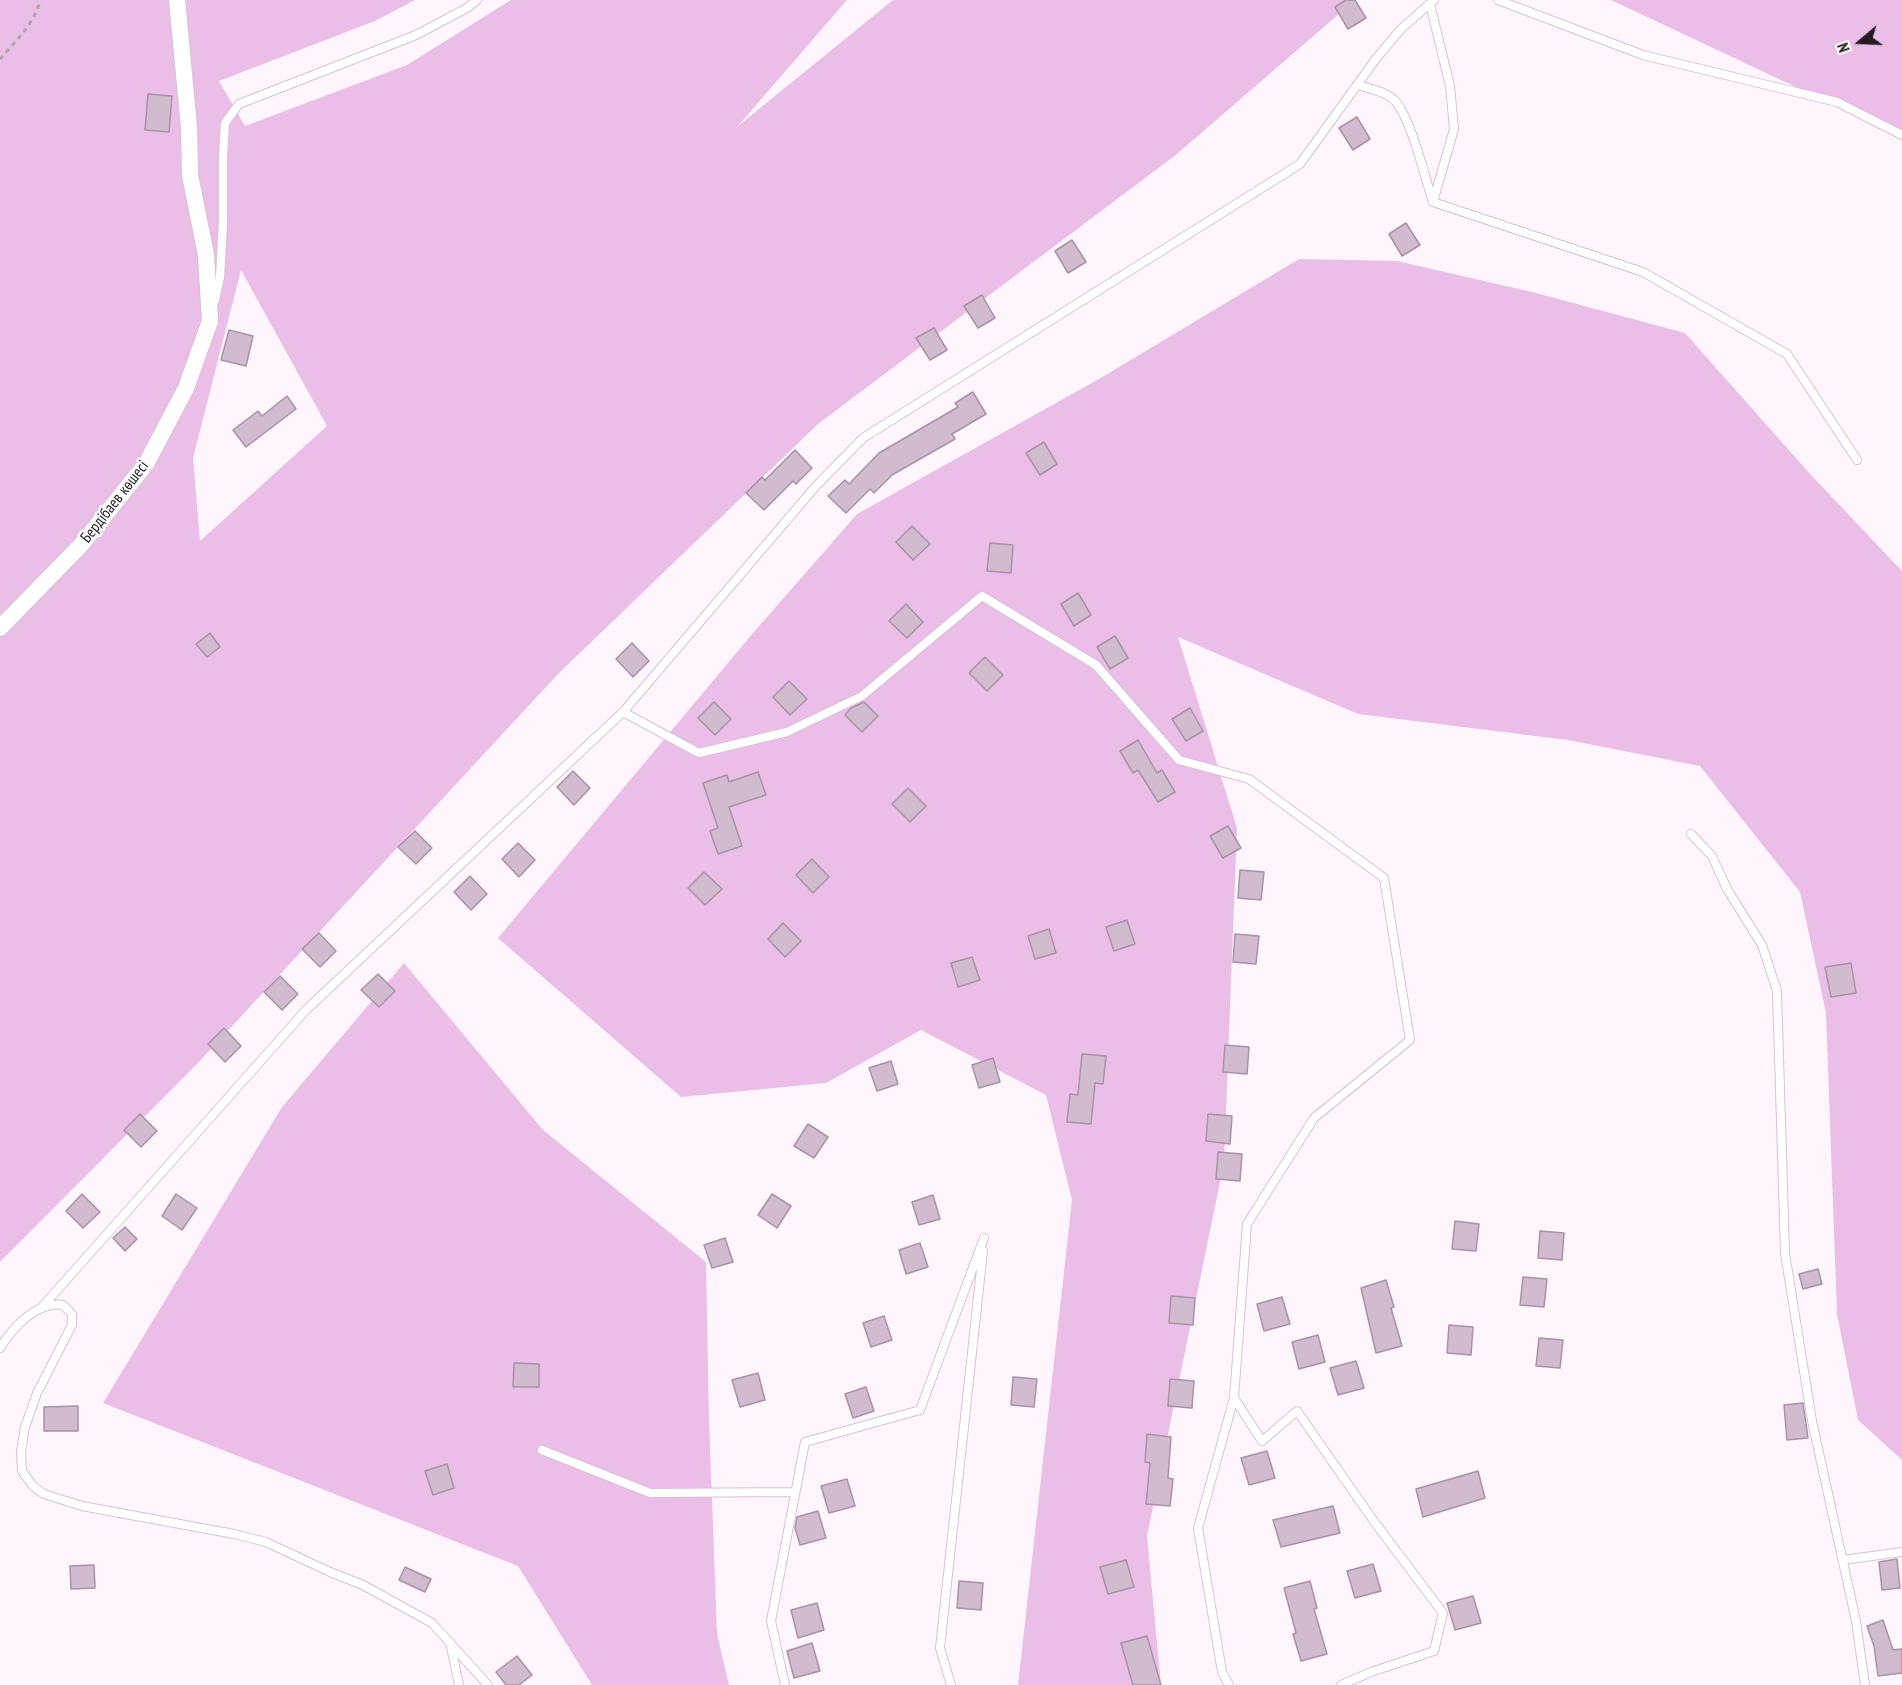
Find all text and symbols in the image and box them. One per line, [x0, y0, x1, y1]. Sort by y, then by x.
north arrow [1830, 12, 1890, 72]
text: N [1832, 41, 1854, 55]
street label: Бердібаев көшесі [77, 457, 153, 547]

